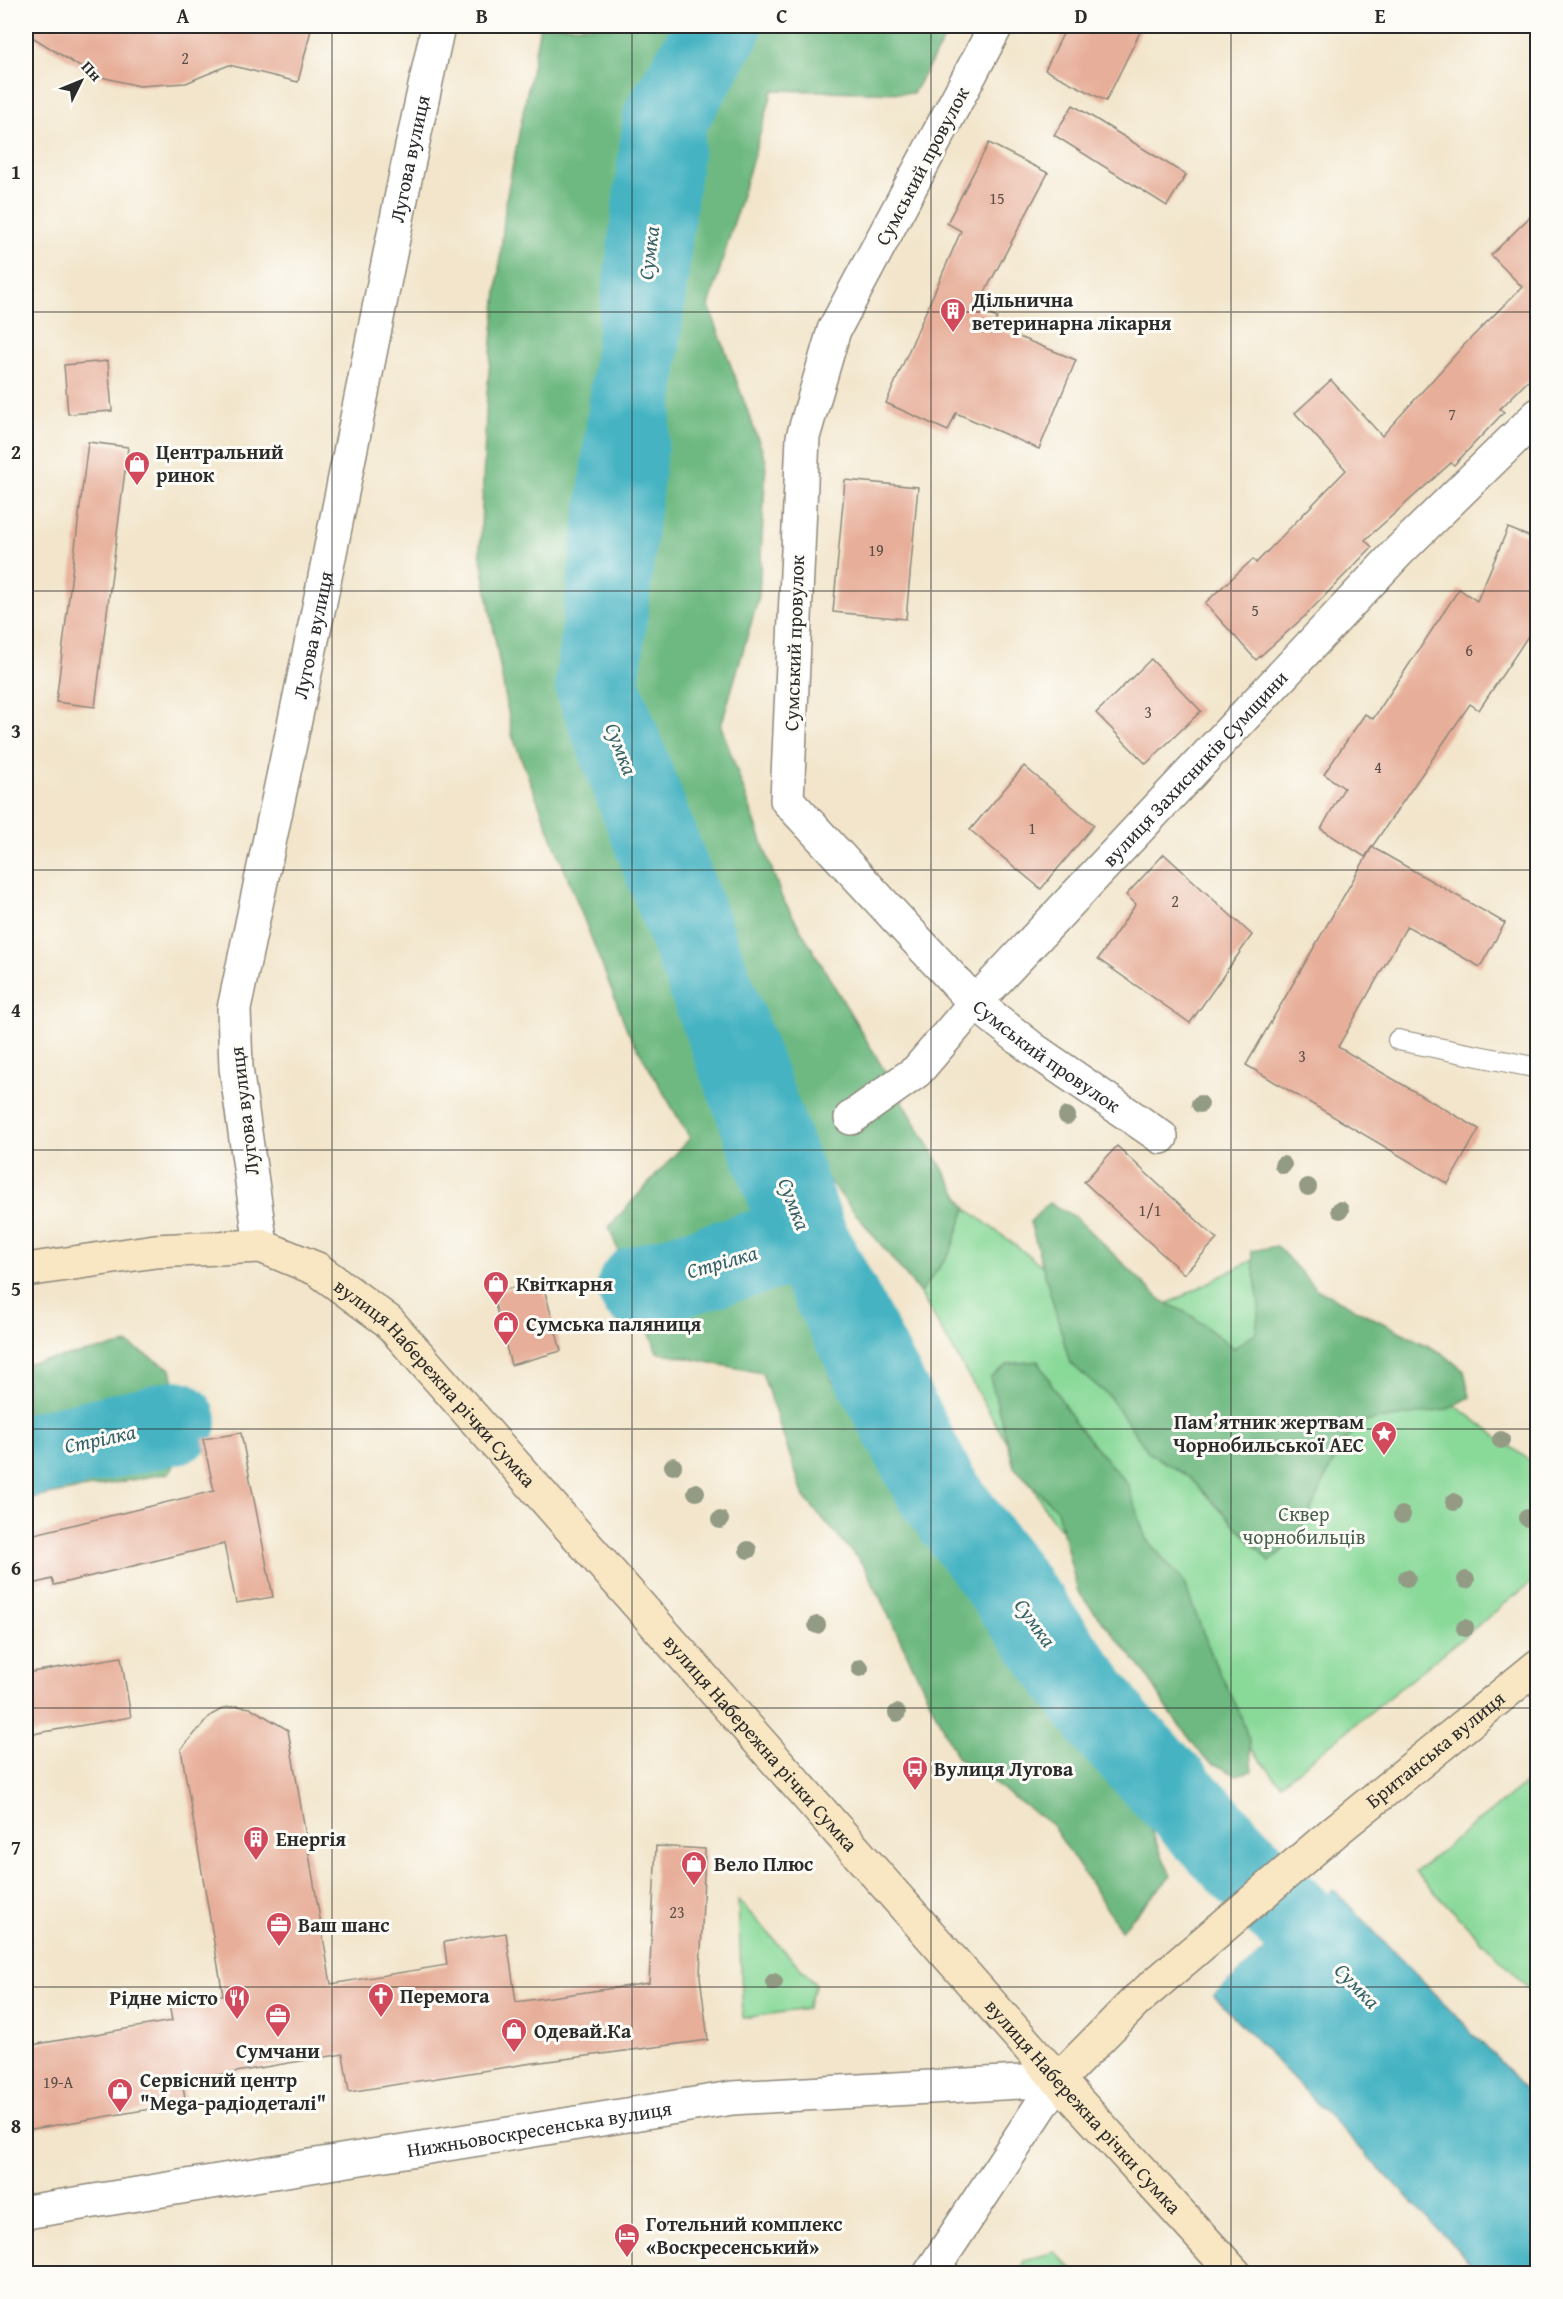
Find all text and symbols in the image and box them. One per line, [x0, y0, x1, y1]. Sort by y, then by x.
text: A [177, 1, 190, 30]
text: B [476, 1, 488, 30]
text: C [776, 1, 788, 30]
text: D [1074, 1, 1088, 30]
text: E [1375, 1, 1386, 30]
house number: 2 [181, 46, 189, 70]
north arrow [51, 51, 111, 111]
text: Пн [76, 55, 108, 87]
street label: Сумський провулок [867, 81, 976, 250]
street label: Лугова вулиця [382, 92, 437, 225]
text: 1 [11, 157, 21, 186]
house number: 15 [989, 186, 1005, 210]
water label: Сумка [630, 224, 667, 282]
place label: Дільнична ветеринарна лікарня [971, 285, 1172, 337]
building icon: Дільнична ветеринарна лікарня [938, 296, 968, 334]
house number: 7 [1448, 402, 1456, 426]
text: 2 [11, 437, 21, 466]
place label: Центральний ринок [156, 437, 284, 489]
shop icon: Центральний ринок [122, 449, 152, 487]
house number: 19 [868, 538, 884, 562]
street label: Сумський провулок [776, 554, 811, 732]
street label: Лугова вулиця [285, 569, 340, 701]
house number: 5 [1251, 598, 1259, 622]
house number: 6 [1465, 638, 1473, 662]
street label: вулиця Захисників Сумщини [1095, 663, 1294, 873]
house number: 3 [1144, 700, 1152, 724]
text: 3 [11, 716, 21, 745]
water label: Сумка [597, 718, 646, 780]
house number: 4 [1374, 755, 1382, 779]
house number: 1 [1028, 816, 1036, 840]
house number: 2 [1171, 889, 1179, 913]
street label: Сумський провулок [967, 992, 1127, 1119]
text: 4 [11, 995, 21, 1024]
house number: 3 [1298, 1044, 1306, 1068]
street label: Лугова вулиця [221, 1045, 266, 1177]
water label: Сумка [770, 1173, 819, 1235]
house number: 1/1 [1139, 1198, 1161, 1222]
water label: Стрілка [683, 1237, 761, 1286]
shop icon: Квіткарня [481, 1269, 511, 1307]
place label: Квіткарня [516, 1269, 613, 1298]
street label: вулиця Набережна річки Сумка [328, 1271, 543, 1494]
text: 5 [11, 1274, 21, 1303]
shop icon: Сумська паляниця [491, 1309, 521, 1347]
place label: Сумська паляниця [526, 1309, 702, 1338]
place label: Пам’ятник жертвам Чорнобильської АЕС [1173, 1407, 1364, 1459]
water label: Стрілка [61, 1416, 139, 1461]
place icon: Пам’ятник жертвам Чорнобильської АЕС [1369, 1419, 1399, 1457]
park label: Сквер чорнобильців [1243, 1499, 1365, 1551]
text: 6 [11, 1553, 21, 1582]
water label: Сумка [1007, 1592, 1064, 1654]
street label: вулиця Набережна річки Сумка [657, 1628, 865, 1858]
street label: Британська вулиця [1359, 1684, 1511, 1815]
bus stop icon: Вулиця Лугова [900, 1754, 930, 1792]
place label: Вулиця Лугова [934, 1754, 1074, 1783]
building icon: Енергія [241, 1824, 271, 1862]
place label: Енергія [276, 1824, 346, 1853]
text: 7 [11, 1832, 21, 1861]
shop icon: Вело Плюс [679, 1849, 709, 1887]
place label: Вело Плюс [714, 1849, 813, 1878]
house number: 23 [669, 1900, 685, 1924]
office icon: Ваш шанс [264, 1910, 294, 1948]
place label: Ваш шанс [298, 1910, 389, 1939]
water label: Сумка [1328, 1956, 1387, 2016]
church icon: Перемога [366, 1981, 396, 2019]
place label: Перемога [400, 1981, 490, 2010]
place label: Рідне місто [110, 1983, 218, 2012]
restaurant icon: Рідне місто [222, 1983, 252, 2021]
street label: вулиця Набережна річки Сумка [979, 1992, 1189, 2221]
office icon: Сумчани [263, 2001, 293, 2039]
shop icon: Одевай.Ка [499, 2016, 529, 2054]
place label: Одевай.Ка [534, 2016, 632, 2045]
place label: Сумчани [236, 2036, 320, 2065]
place label: Сервісний центр "Mega-радіодеталі" [140, 2065, 326, 2117]
house number: 19-А [43, 2070, 74, 2094]
shop icon: Сервісний центр "Mega-радіодеталі" [105, 2076, 135, 2114]
street label: Нижньовоскресенська вулиця [405, 2093, 674, 2164]
text: 8 [11, 2111, 21, 2140]
place label: Готельний комплекс «Воскресенський» [646, 2209, 843, 2261]
hotel icon: Готельний комплекс «Воскресенський» [612, 2221, 642, 2259]

